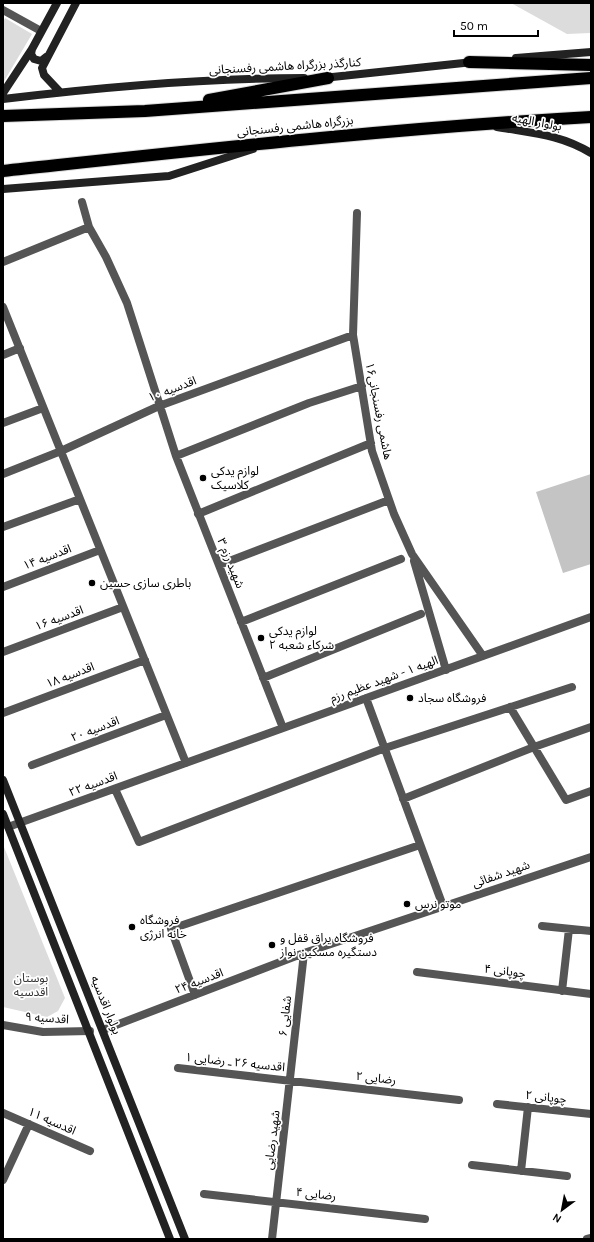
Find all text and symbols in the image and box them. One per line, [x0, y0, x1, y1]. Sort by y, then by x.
scale bar [454, 12, 538, 38]
text: 50 m [460, 19, 488, 33]
street label: کنارگذر بزرگراه هاشمی رفسنجانی [209, 55, 362, 77]
street label: بولوار الهیه [511, 110, 563, 134]
street label: بزرگراه هاشمی رفسنجانی [236, 113, 354, 139]
street label: هاشمی رفسنجانی۱۶ [363, 361, 395, 461]
street label: اقدسیه ۱۰ [146, 373, 198, 405]
place label: لوازم یدکی کلاسیک [211, 464, 259, 492]
marker: لوازم یدکی کلاسیک [198, 473, 208, 483]
street label: شهید رزم ۳ [213, 536, 247, 591]
street label: اقدسیه ۱۴ [21, 541, 73, 573]
place label: باطری سازی حسین [100, 576, 191, 590]
marker: باطری سازی حسین [87, 578, 97, 588]
street label: اقدسیه ۱۶ [33, 603, 85, 633]
place label: لوازم یدکی شرکاء شعبه ۲ [269, 624, 334, 652]
marker: لوازم یدکی شرکاء شعبه ۲ [256, 633, 266, 643]
street label: الهیه ۱ - شهید عظیم رزم [328, 653, 441, 707]
street label: اقدسیه ۱۸ [44, 659, 96, 691]
place label: فروشگاه سجاد [418, 691, 486, 705]
marker: فروشگاه سجاد [405, 693, 415, 703]
street label: اقدسیه ۲۰ [69, 713, 121, 745]
street label: اقدسیه ۲۲ [67, 769, 119, 799]
street label: شهید شفائی [470, 858, 532, 890]
place label: موتو نرس [415, 897, 461, 911]
marker: موتو نرس [402, 899, 412, 909]
place label: فروشگاه خانه انرژی [140, 913, 187, 941]
marker: فروشگاه خانه انرژی [127, 922, 137, 932]
place label: فروشگاه یراق قفل و دستگیره مسکین نواز [279, 931, 377, 959]
marker: فروشگاه یراق قفل و دستگیره مسکین نواز [267, 940, 277, 950]
street label: چوپانی ۴ [483, 962, 527, 982]
street label: اقدسیه ۲۴ [173, 965, 225, 997]
park label: بوستان اقدسیه [14, 971, 48, 999]
street label: بولوار اقدسیه [88, 974, 124, 1036]
street label: شفایی ۶ [276, 995, 294, 1037]
street label: اقدسیه ۹ [25, 1009, 70, 1027]
street label: اقدسیه ۲۶ ـ رضایی ۱ [184, 1050, 286, 1074]
street label: رضایی ۲ [355, 1069, 397, 1087]
street label: چوپانی ۲ [524, 1088, 567, 1107]
street label: اقدسیه ۱۱ [26, 1104, 78, 1138]
street label: شهید رضایی [261, 1109, 283, 1171]
street label: رضایی ۴ [295, 1185, 337, 1203]
north arrow [542, 1190, 582, 1230]
text: N [550, 1210, 564, 1226]

